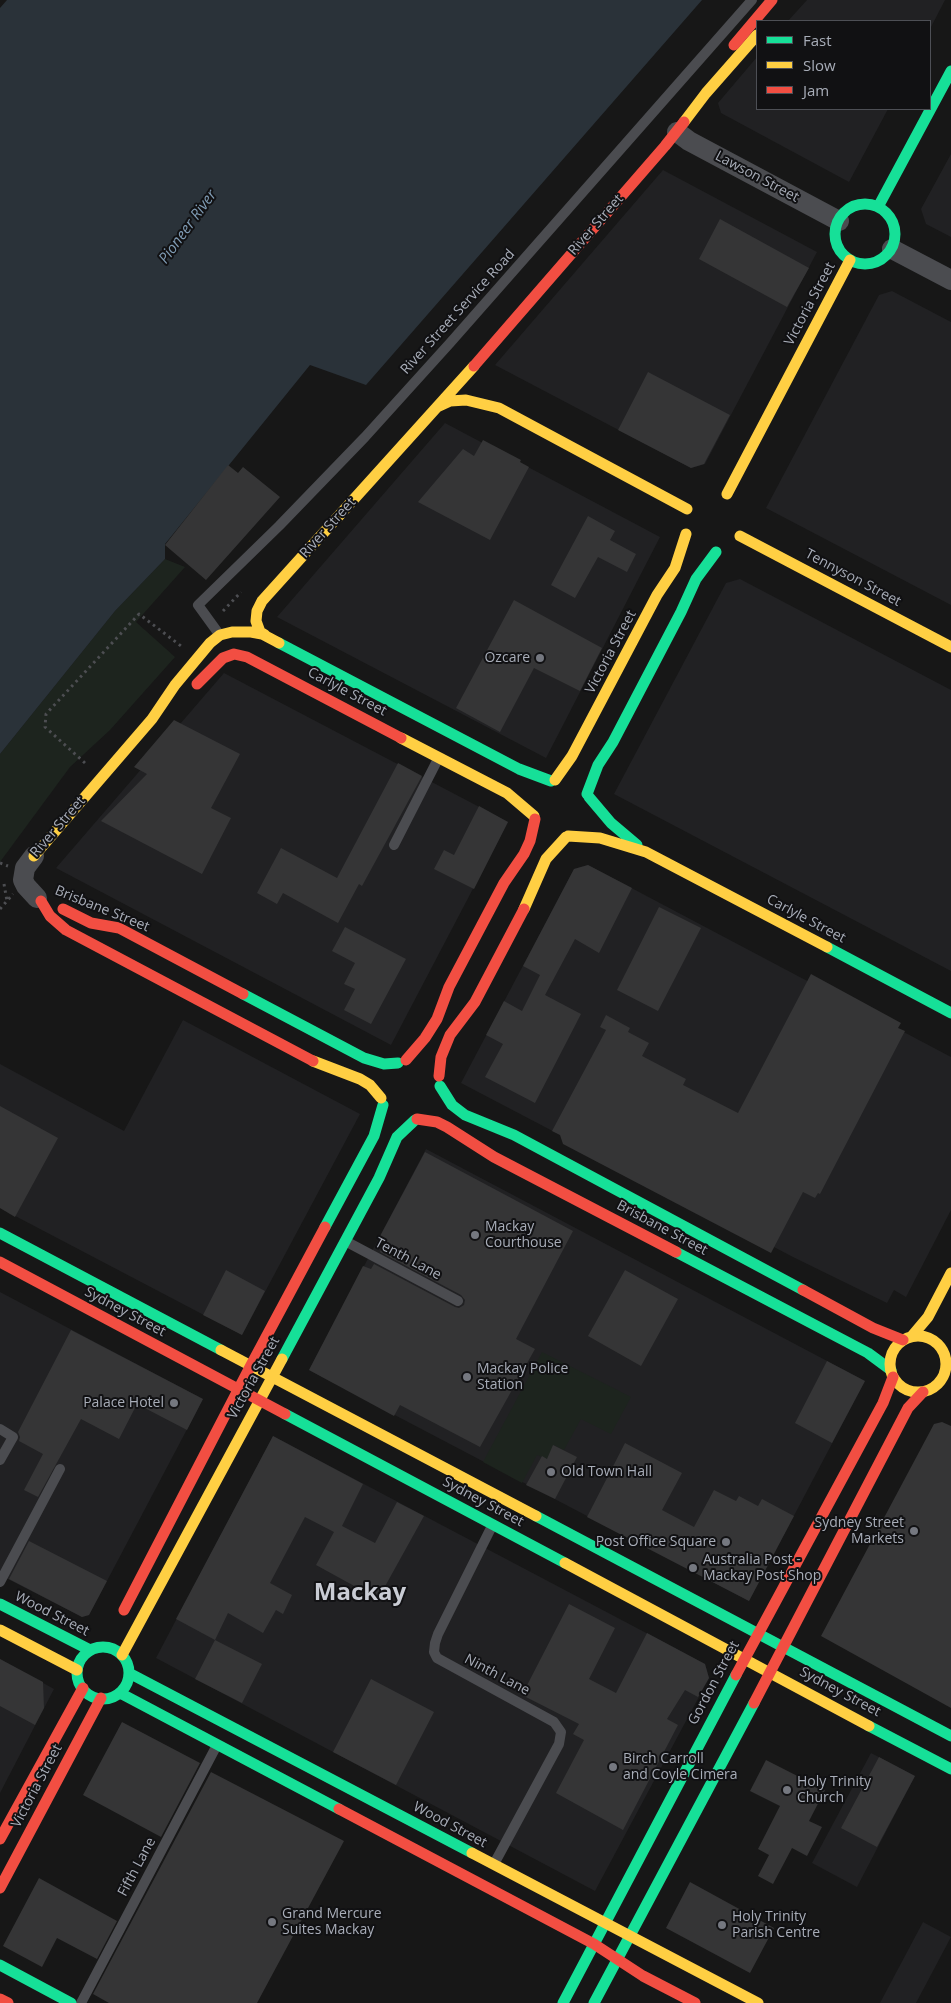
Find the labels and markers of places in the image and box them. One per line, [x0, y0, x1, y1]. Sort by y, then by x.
place label: Ozcare [484, 650, 530, 666]
marker: Ozcare [534, 652, 546, 664]
place label: Mackay Courthouse [485, 1219, 562, 1252]
marker: Mackay Courthouse [469, 1229, 481, 1241]
place label: Mackay Police Station [477, 1361, 568, 1394]
marker: Mackay Police Station [461, 1371, 473, 1383]
place label: Palace Hotel [83, 1395, 164, 1411]
marker: Palace Hotel [168, 1397, 180, 1409]
place label: Old Town Hall [561, 1464, 652, 1480]
marker: Old Town Hall [545, 1466, 557, 1478]
place label: Sydney Street Markets [815, 1515, 904, 1548]
marker: Sydney Street Markets [908, 1525, 920, 1537]
place label: Post Office Square [596, 1534, 716, 1550]
marker: Post Office Square [720, 1536, 732, 1548]
place label: Australia Post - Mackay Post Shop [703, 1552, 821, 1584]
marker: Australia Post - Mackay Post Shop [687, 1562, 699, 1574]
place label: Birch Carroll and Coyle Cimera [623, 1751, 738, 1784]
marker: Birch Carroll and Coyle Cimera [607, 1761, 619, 1773]
place label: Holy Trinity Church [797, 1774, 871, 1806]
marker: Holy Trinity Church [781, 1784, 793, 1796]
place label: Grand Mercure Suites Mackay [282, 1906, 382, 1938]
place label: Holy Trinity Parish Centre [732, 1909, 820, 1941]
marker: Grand Mercure Suites Mackay [266, 1916, 278, 1928]
marker: Holy Trinity Parish Centre [716, 1919, 728, 1931]

